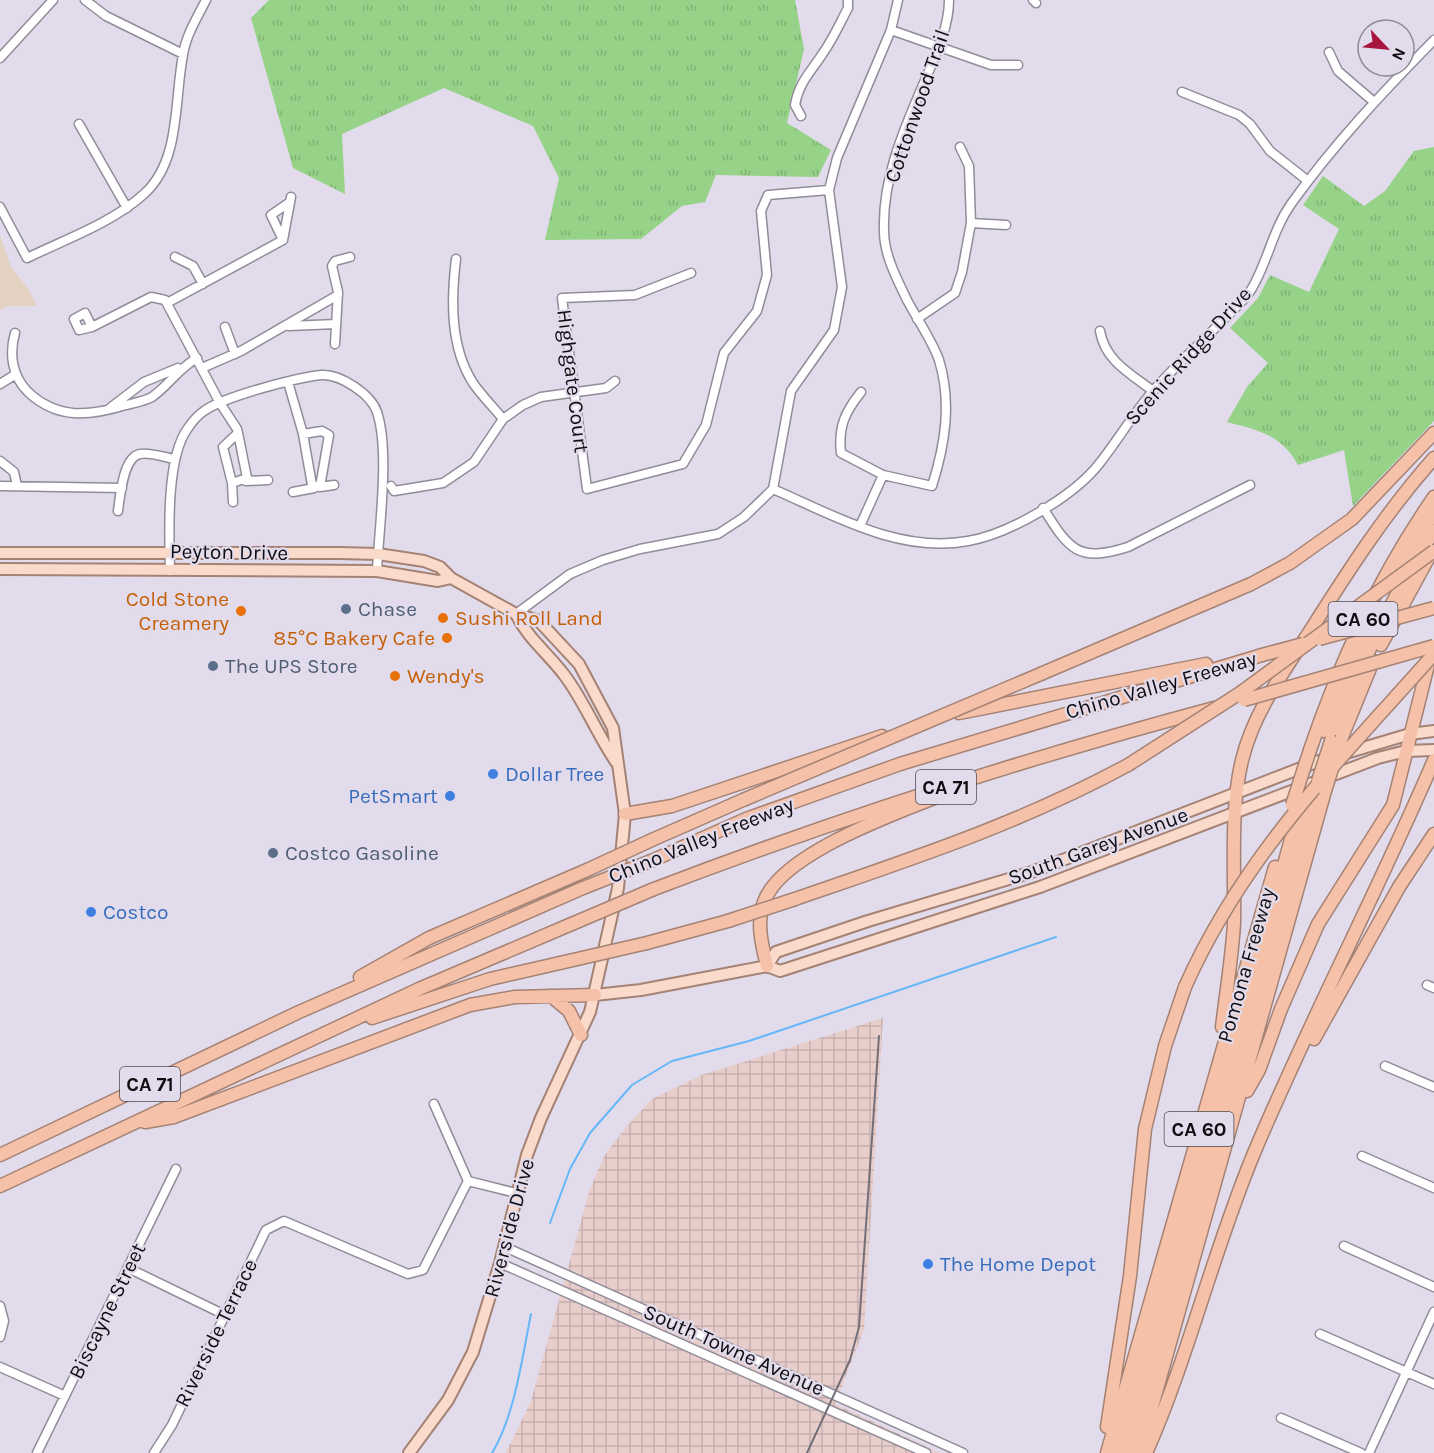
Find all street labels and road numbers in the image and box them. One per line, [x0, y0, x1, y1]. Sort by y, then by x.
street label: Cottonwood Trail [880, 26, 954, 186]
street label: Scenic Ridge Drive [1120, 282, 1256, 430]
street label: Highgate Court [552, 308, 594, 454]
street label: Peyton Drive [170, 539, 288, 565]
road number: CA 60 [1328, 602, 1398, 636]
street label: Chino Valley Freeway [1063, 646, 1260, 724]
road number: CA 71 [916, 770, 976, 804]
street label: Chino Valley Freeway [605, 792, 797, 888]
street label: South Garey Avenue [1005, 802, 1191, 890]
street label: Pomona Freeway [1212, 885, 1280, 1045]
road number: CA 71 [120, 1067, 180, 1101]
road number: CA 60 [1164, 1112, 1234, 1146]
street label: Riverside Drive [479, 1156, 539, 1300]
street label: Biscayne Street [64, 1239, 150, 1383]
street label: Riverside Terrace [170, 1255, 262, 1411]
street label: South Towne Avenue [640, 1299, 828, 1401]

